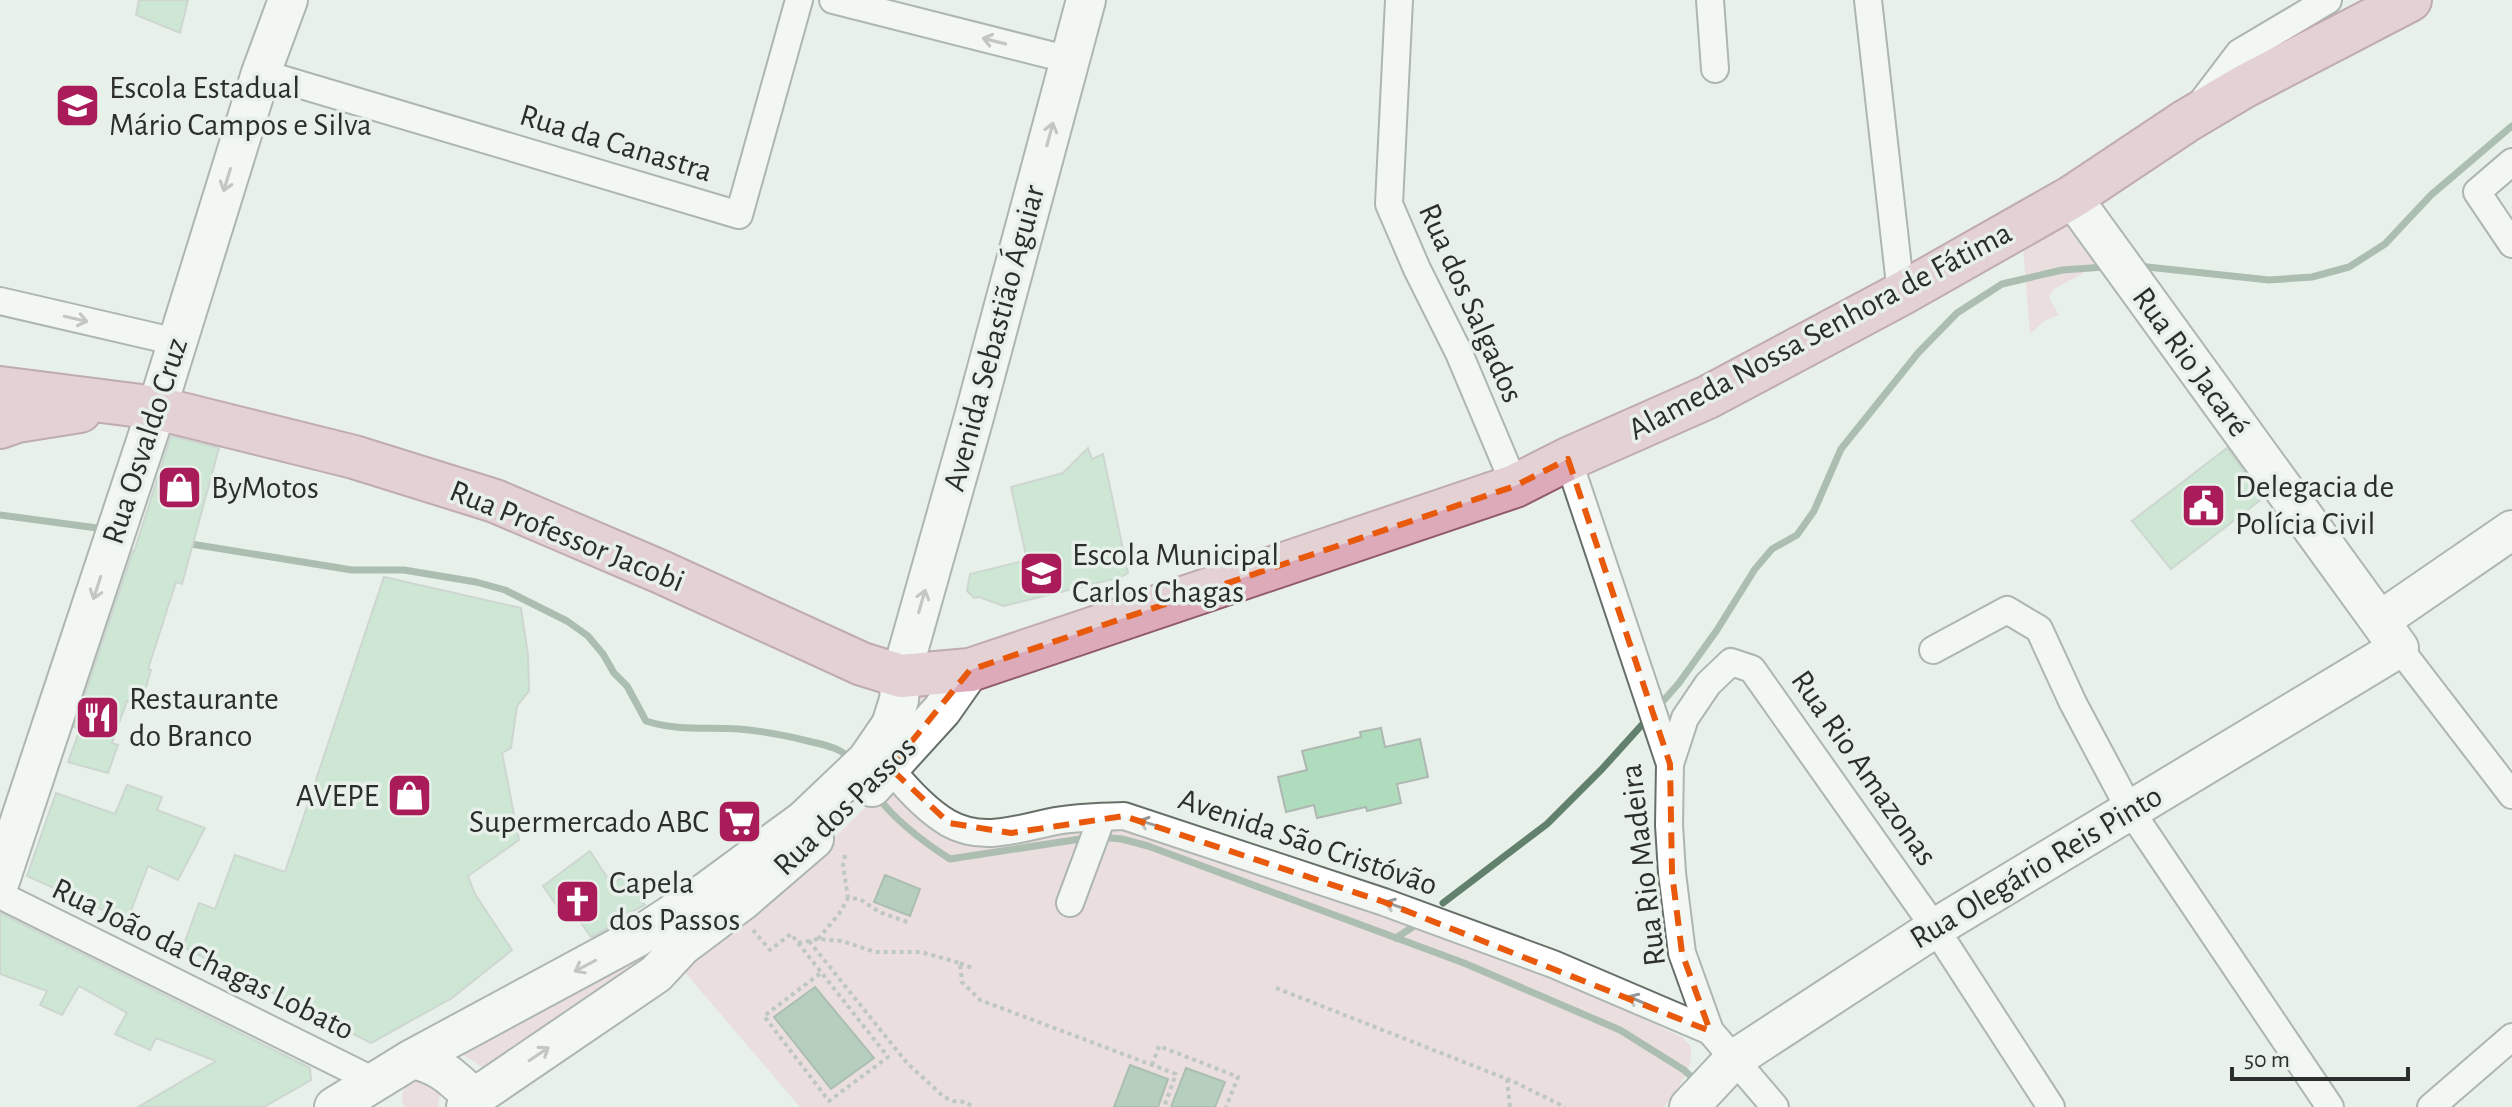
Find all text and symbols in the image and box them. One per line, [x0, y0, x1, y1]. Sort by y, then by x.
one-way arrow [982, 32, 1008, 47]
place label: Escola Estadual Mário Campos e Silva [109, 72, 372, 141]
school or university icon: Escola Estadual Mário Campos e Silva [54, 82, 102, 130]
street label: Rua da Canastra [516, 99, 716, 187]
one-way arrow [1043, 121, 1058, 147]
one-way arrow [219, 167, 234, 192]
street label: Avenida Sebastião Águiar [935, 180, 1050, 495]
street label: Rua dos Salgados [1413, 199, 1529, 407]
street label: Alameda Nossa Senhora de Fátima [1623, 216, 2017, 446]
street label: Rua Rio Jacaré [2126, 282, 2256, 442]
one-way arrow [63, 312, 88, 327]
street label: Rua Osvaldo Cruz [97, 334, 193, 548]
shop icon: ByMotos [156, 464, 204, 512]
place label: Delegacia de Polícia Civil [2235, 471, 2394, 540]
place label: ByMotos [211, 472, 319, 504]
street label: Rua Professor Jacobi [445, 474, 689, 598]
public building icon: Delegacia de Polícia Civil [2180, 481, 2228, 529]
place label: Escola Municipal Carlos Chagas [1072, 539, 1279, 608]
school or university icon: Escola Municipal Carlos Chagas [1017, 549, 1065, 597]
one-way arrow [89, 575, 103, 600]
one-way arrow [915, 588, 930, 614]
street label: Rua Rio Amazonas [1785, 665, 1943, 871]
place label: Restaurante do Branco [129, 683, 279, 752]
restaurant icon: Restaurante do Branco [74, 693, 122, 741]
street label: Rua dos Passos [767, 730, 923, 882]
street label: Rua Rio Madeira [1615, 762, 1671, 968]
shop icon: AVEPE [386, 772, 434, 820]
street label: Rua Olegário Reis Pinto [1905, 779, 2167, 955]
place label: AVEPE [296, 780, 379, 812]
street label: Avenida São Cristóvão [1175, 783, 1441, 901]
supermarket icon: Supermercado ABC [716, 798, 764, 846]
place label: Supermercado ABC [469, 806, 709, 838]
one-way arrow [1137, 816, 1162, 831]
place label: Capela dos Passos [609, 867, 740, 936]
street label: Rua João da Chagas Lobato [47, 872, 359, 1046]
church icon: Capela dos Passos [554, 877, 602, 925]
one-way arrow [1384, 898, 1409, 913]
one-way arrow [574, 958, 597, 974]
one-way arrow [1627, 992, 1652, 1007]
scale bar [2232, 1031, 2408, 1081]
one-way arrow [527, 1046, 549, 1062]
text: 50 m [2244, 1048, 2290, 1072]

